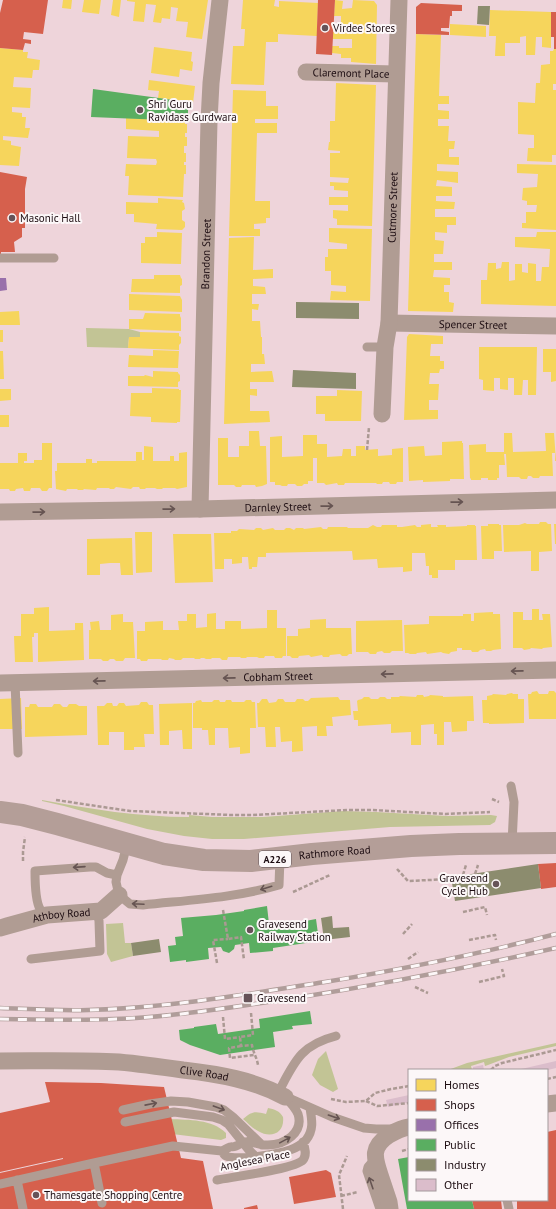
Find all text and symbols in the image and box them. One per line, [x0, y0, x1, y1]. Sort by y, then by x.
place label: Virdee Stores [332, 21, 396, 35]
marker: Virdee Stores [320, 23, 330, 33]
street label: Claremont Place [312, 65, 390, 81]
place label: Shri Guru Ravidass Gurdwara [148, 97, 237, 124]
marker: Shri Guru Ravidass Gurdwara [135, 105, 145, 115]
street label: Cutmore Street [384, 171, 401, 243]
place label: Masonic Hall [20, 211, 81, 225]
marker: Masonic Hall [7, 213, 17, 223]
street label: Brandon Street [198, 218, 214, 290]
street label: Spencer Street [439, 317, 508, 332]
one-way arrow [450, 498, 463, 506]
street label: Darnley Street [244, 499, 312, 515]
one-way arrow [320, 502, 333, 509]
one-way arrow [162, 505, 175, 513]
one-way arrow [32, 508, 45, 515]
one-way arrow [511, 667, 524, 675]
street label: Cobham Street [243, 669, 313, 684]
one-way arrow [381, 670, 394, 678]
one-way arrow [223, 674, 236, 681]
one-way arrow [93, 677, 106, 684]
street label: Rathmore Road [298, 842, 371, 862]
road number: A226 [259, 851, 291, 867]
one-way arrow [73, 864, 86, 871]
place label: Gravesend Cycle Hub [439, 871, 488, 898]
marker: Gravesend Cycle Hub [491, 879, 501, 889]
one-way arrow [260, 885, 273, 892]
one-way arrow [132, 900, 145, 908]
street label: Athboy Road [31, 905, 91, 926]
place label: Gravesend Railway Station [258, 917, 331, 944]
marker: Gravesend Railway Station [245, 925, 255, 935]
place label: Gravesend [257, 991, 306, 1005]
marker: Gravesend [242, 992, 254, 1004]
street label: Clive Road [179, 1063, 230, 1084]
legend [408, 1069, 548, 1201]
text: Homes [444, 1077, 479, 1092]
text: Shops [444, 1097, 475, 1112]
one-way arrow [145, 1099, 158, 1107]
one-way arrow [212, 1105, 224, 1113]
one-way arrow [328, 1114, 340, 1122]
text: Offices [444, 1117, 479, 1132]
one-way arrow [279, 1136, 291, 1144]
text: Public [444, 1137, 476, 1152]
street label: Anglesea Place [219, 1146, 292, 1174]
text: Industry [444, 1157, 486, 1172]
one-way arrow [367, 1177, 374, 1190]
text: Other [444, 1177, 473, 1192]
place label: Thamesgate Shopping Centre [44, 1188, 183, 1202]
marker: Thamesgate Shopping Centre [31, 1190, 41, 1200]

